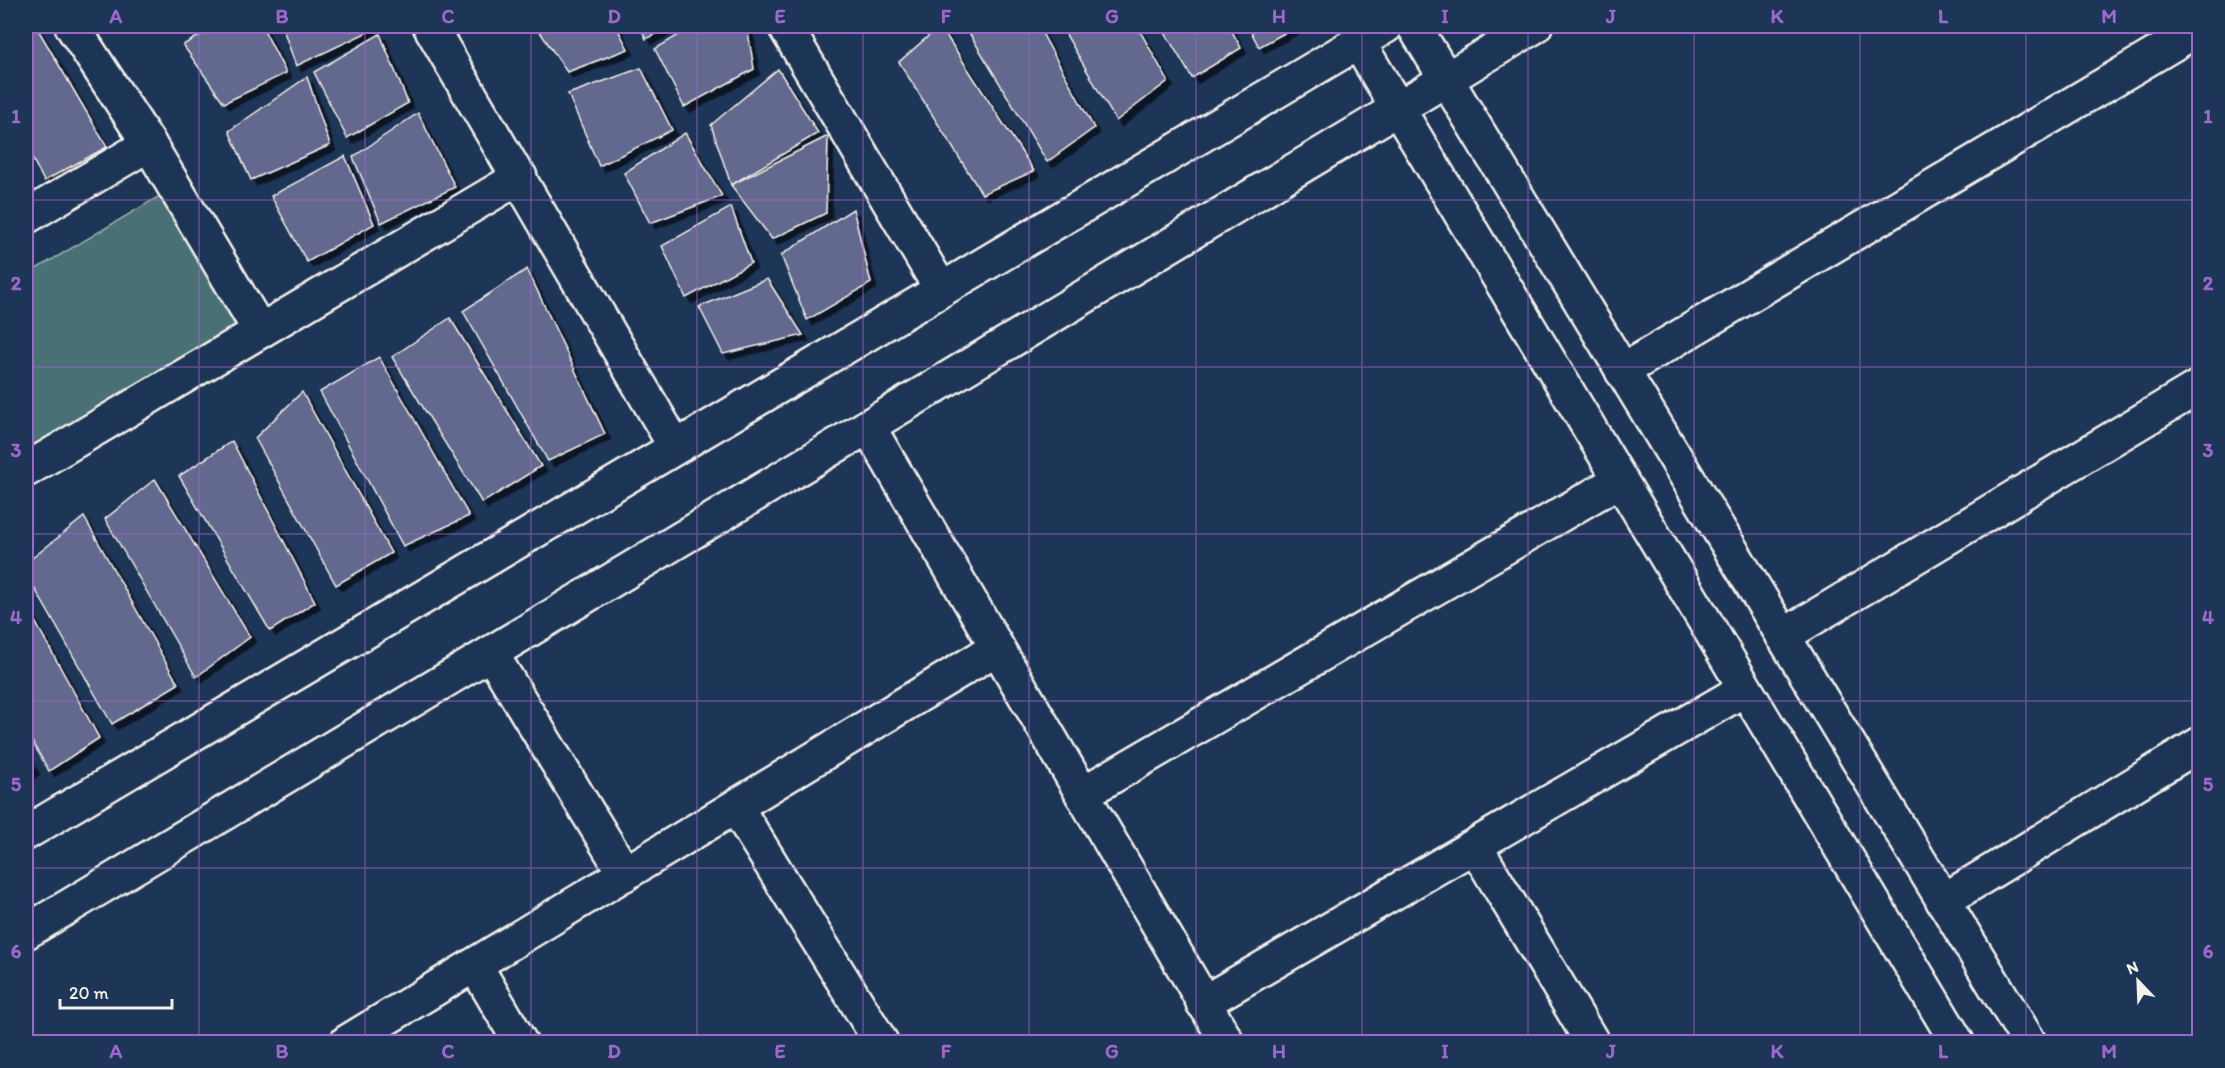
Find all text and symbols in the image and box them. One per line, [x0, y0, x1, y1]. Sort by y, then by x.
text: A [109, 4, 123, 28]
text: B [276, 4, 289, 28]
text: C [442, 4, 455, 28]
text: D [607, 4, 621, 28]
text: E [774, 4, 786, 28]
text: F [941, 4, 952, 28]
text: G [1105, 4, 1119, 28]
text: H [1272, 4, 1286, 28]
text: I [1441, 4, 1449, 28]
text: J [1605, 4, 1616, 28]
text: K [1771, 4, 1785, 28]
text: L [1938, 4, 1949, 28]
text: M [2101, 4, 2117, 28]
text: 1 [11, 104, 21, 128]
text: 1 [2203, 104, 2213, 128]
text: 2 [11, 271, 22, 295]
text: 2 [2203, 271, 2214, 295]
text: 3 [11, 438, 22, 462]
text: 3 [2203, 438, 2214, 462]
text: 4 [10, 605, 22, 629]
text: 4 [2202, 605, 2214, 629]
text: 5 [11, 772, 22, 796]
text: 5 [2203, 772, 2214, 796]
text: 6 [11, 939, 22, 963]
text: 6 [2203, 939, 2214, 963]
north arrow [2108, 951, 2168, 1011]
text: N [2124, 957, 2141, 979]
scale bar [60, 972, 172, 1010]
text: 20 m [69, 982, 109, 1004]
text: A [109, 1039, 123, 1063]
text: B [276, 1039, 289, 1063]
text: C [442, 1039, 455, 1063]
text: D [607, 1039, 621, 1063]
text: E [774, 1039, 786, 1063]
text: F [941, 1039, 952, 1063]
text: G [1105, 1039, 1119, 1063]
text: H [1272, 1039, 1286, 1063]
text: I [1441, 1039, 1449, 1063]
text: J [1605, 1039, 1616, 1063]
text: K [1771, 1039, 1785, 1063]
text: L [1938, 1039, 1949, 1063]
text: M [2101, 1039, 2117, 1063]

